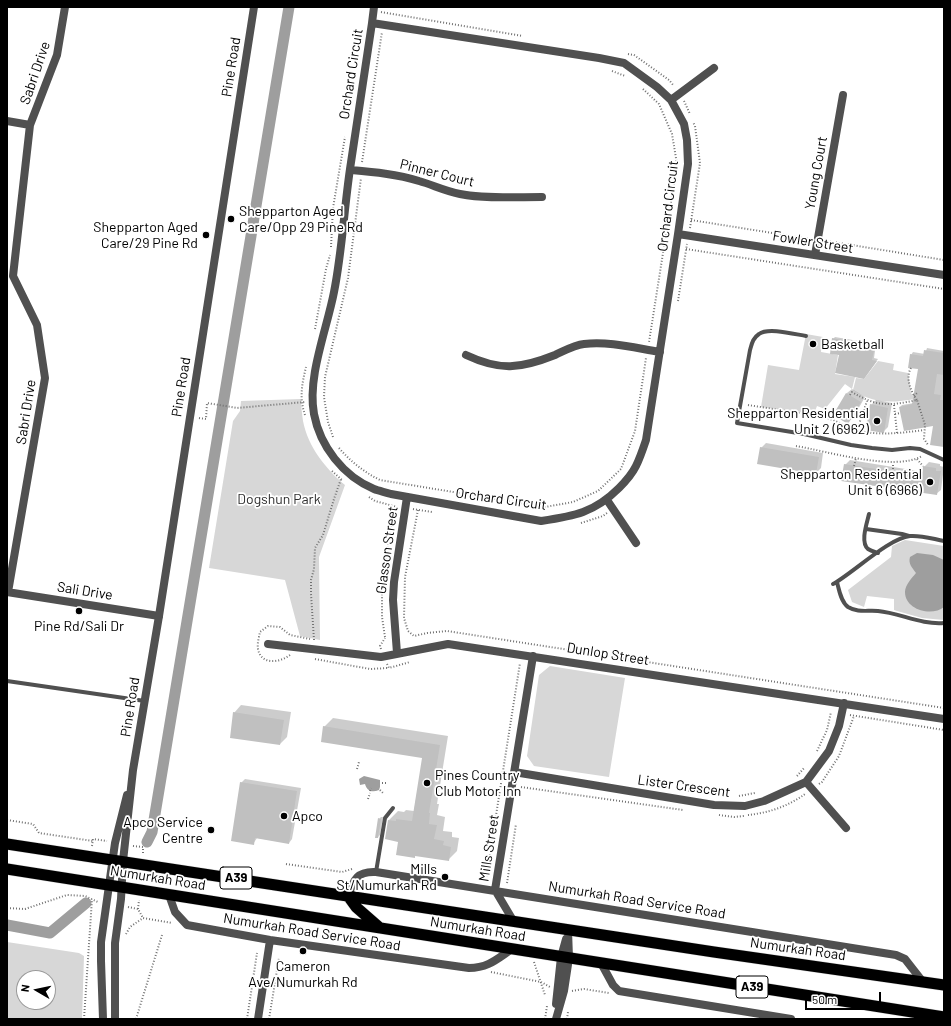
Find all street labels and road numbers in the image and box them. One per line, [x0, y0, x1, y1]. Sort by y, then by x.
street label: Orchard Circuit [336, 27, 366, 121]
street label: Pine Road [218, 36, 244, 98]
street label: Sabri Drive [16, 39, 54, 107]
street label: Young Court [801, 135, 831, 211]
street label: Pinner Court [398, 156, 476, 190]
street label: Orchard Circuit [654, 159, 682, 253]
street label: Fowler Street [771, 227, 855, 257]
street label: Pine Road [168, 356, 194, 418]
street label: Sabri Drive [13, 378, 39, 446]
street label: Orchard Circuit [454, 484, 548, 514]
street label: Glasson Street [373, 505, 401, 595]
street label: Sali Drive [56, 578, 114, 604]
street label: Dunlop Street [566, 639, 650, 669]
street label: Pine Road [117, 676, 143, 738]
street label: Lister Crescent [637, 771, 731, 801]
street label: Mills Street [475, 813, 503, 883]
street label: Numurkah Road [109, 862, 207, 894]
road number: A39 [220, 867, 252, 889]
street label: Numurkah Road Service Road [547, 878, 727, 922]
street label: Numurkah Road Service Road [222, 910, 402, 954]
street label: Numurkah Road [429, 913, 527, 945]
street label: Numurkah Road [749, 934, 847, 964]
road number: A39 [736, 976, 768, 998]

